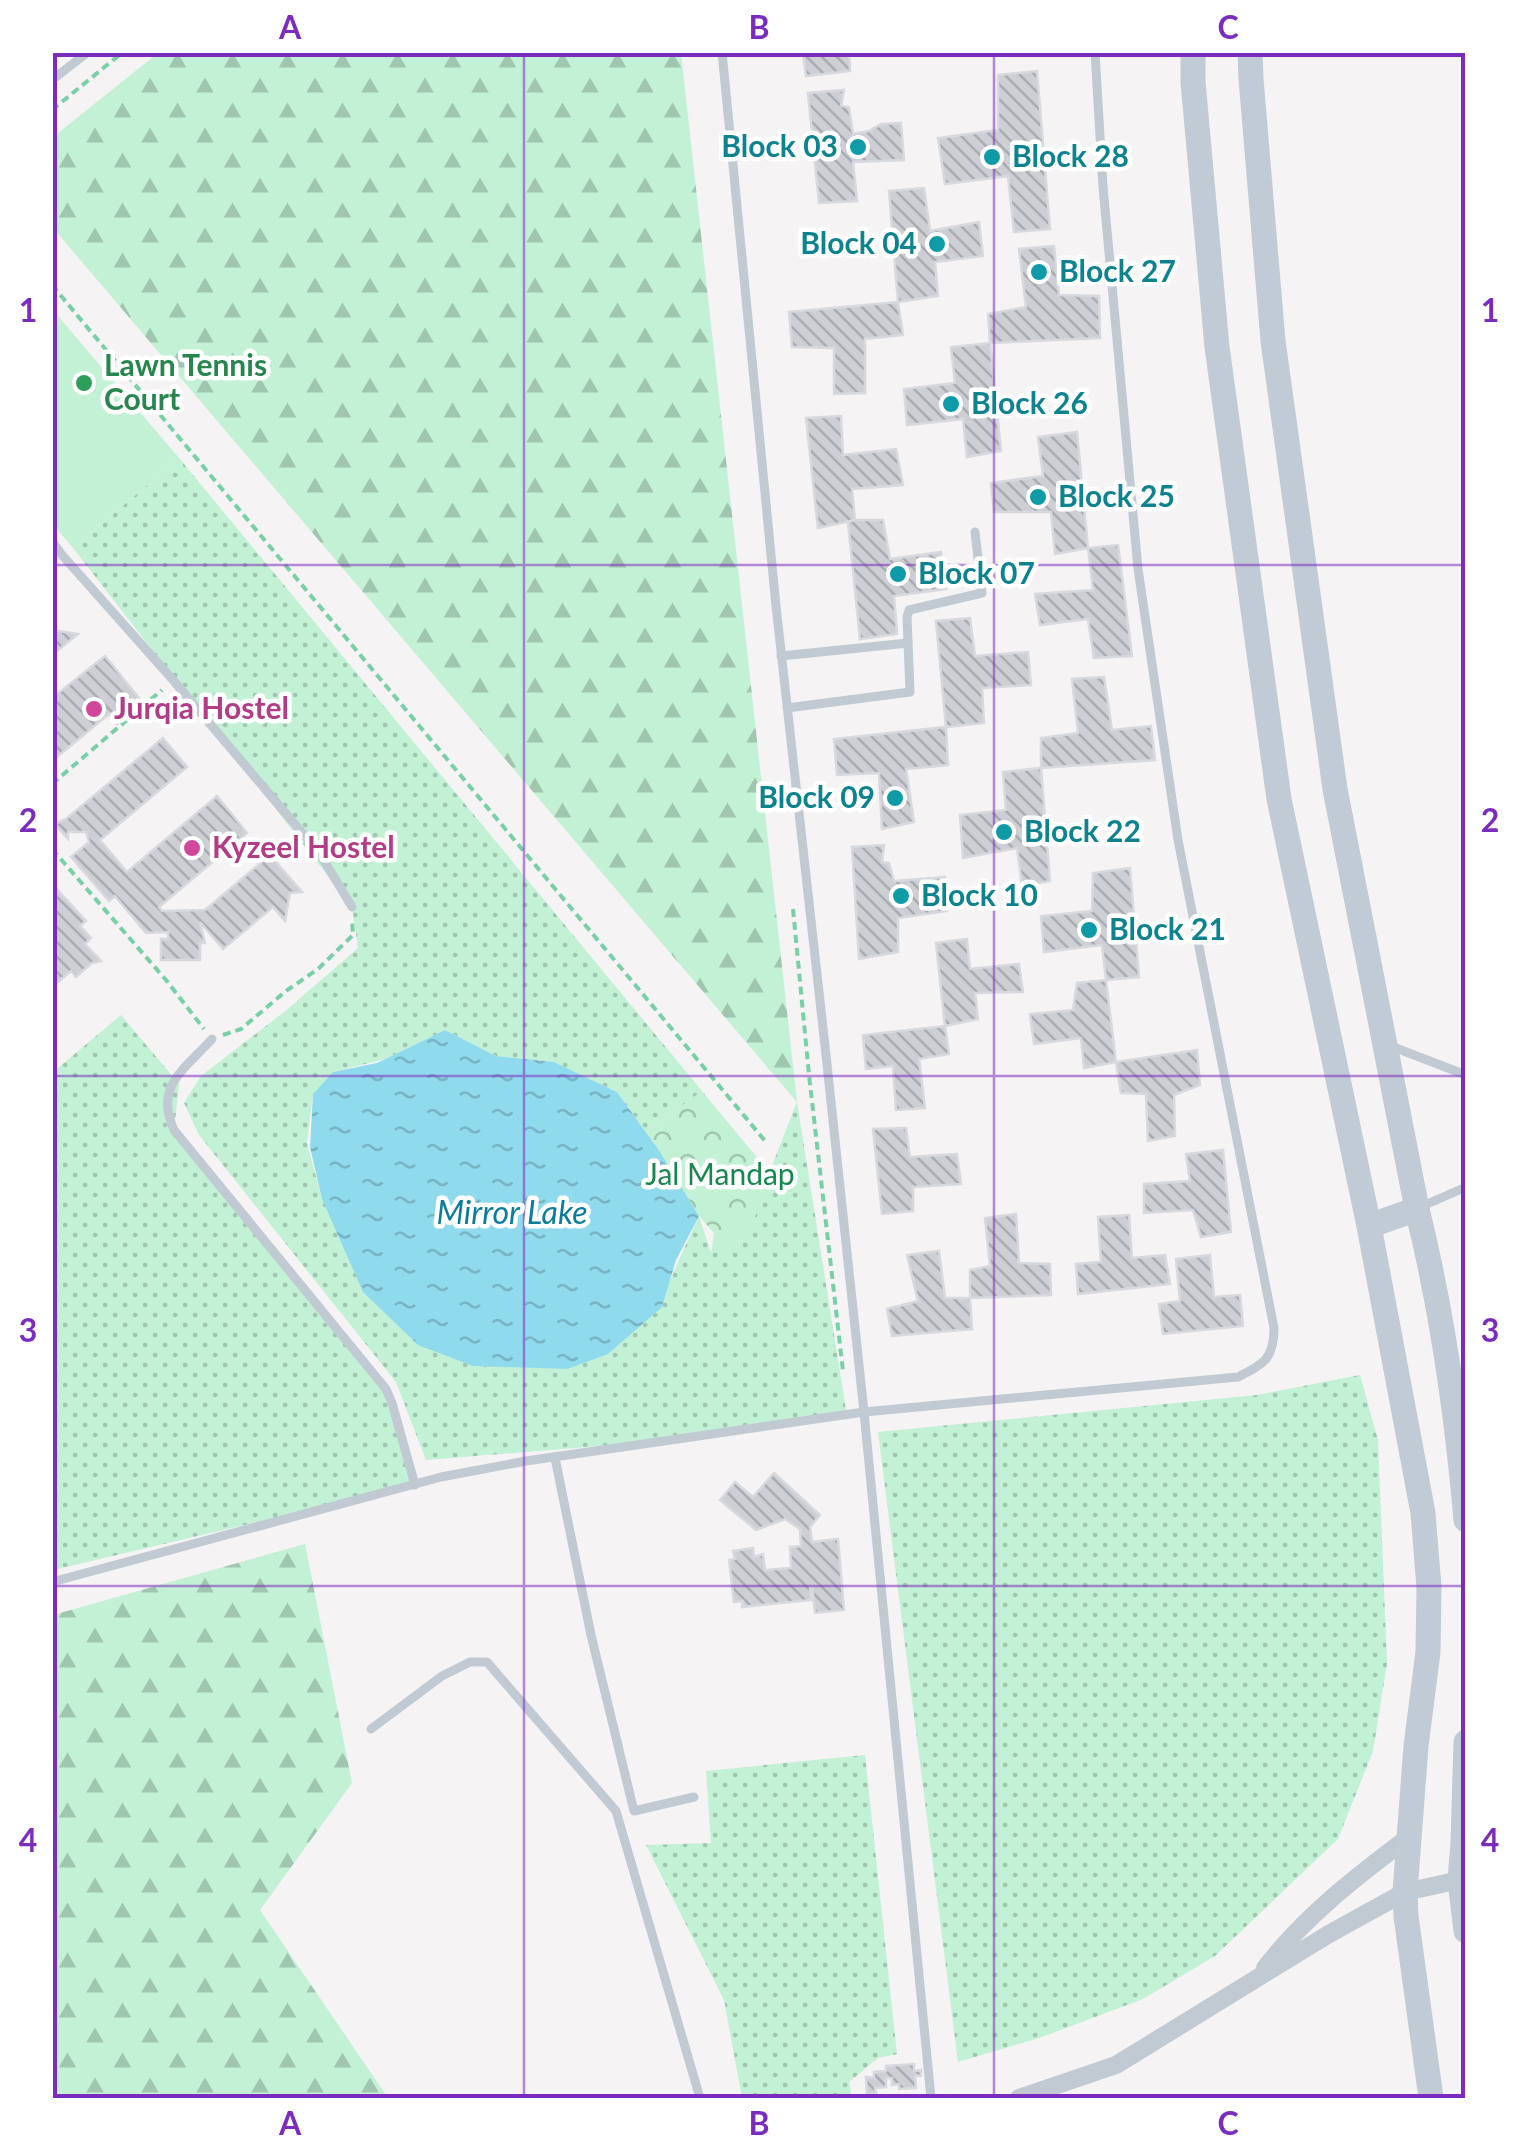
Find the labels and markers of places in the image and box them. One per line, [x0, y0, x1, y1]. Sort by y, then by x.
place label: Block 03 [721, 127, 838, 163]
marker: Block 03 [847, 136, 869, 158]
place label: Block 28 [1012, 137, 1129, 173]
marker: Block 28 [981, 146, 1003, 168]
place label: Block 04 [800, 224, 917, 260]
marker: Block 04 [926, 233, 948, 255]
place label: Block 27 [1059, 252, 1176, 288]
marker: Block 27 [1028, 261, 1050, 283]
place label: Lawn Tennis Court [104, 346, 267, 416]
marker: Lawn Tennis Court [73, 372, 95, 394]
place label: Block 26 [971, 384, 1088, 420]
marker: Block 26 [940, 393, 962, 415]
place label: Block 25 [1058, 477, 1175, 513]
marker: Block 25 [1027, 486, 1049, 508]
place label: Block 07 [918, 554, 1035, 590]
marker: Block 07 [887, 563, 909, 585]
place label: Jurqia Hostel [114, 689, 289, 725]
marker: Jurqia Hostel [83, 698, 105, 720]
place label: Block 09 [758, 778, 875, 814]
marker: Block 09 [884, 787, 906, 809]
place label: Block 22 [1024, 812, 1141, 848]
marker: Block 22 [993, 821, 1015, 843]
place label: Kyzeel Hostel [212, 828, 395, 864]
marker: Kyzeel Hostel [181, 837, 203, 859]
place label: Block 10 [921, 876, 1038, 912]
marker: Block 10 [890, 885, 912, 907]
place label: Block 21 [1109, 910, 1226, 946]
marker: Block 21 [1078, 919, 1100, 941]

